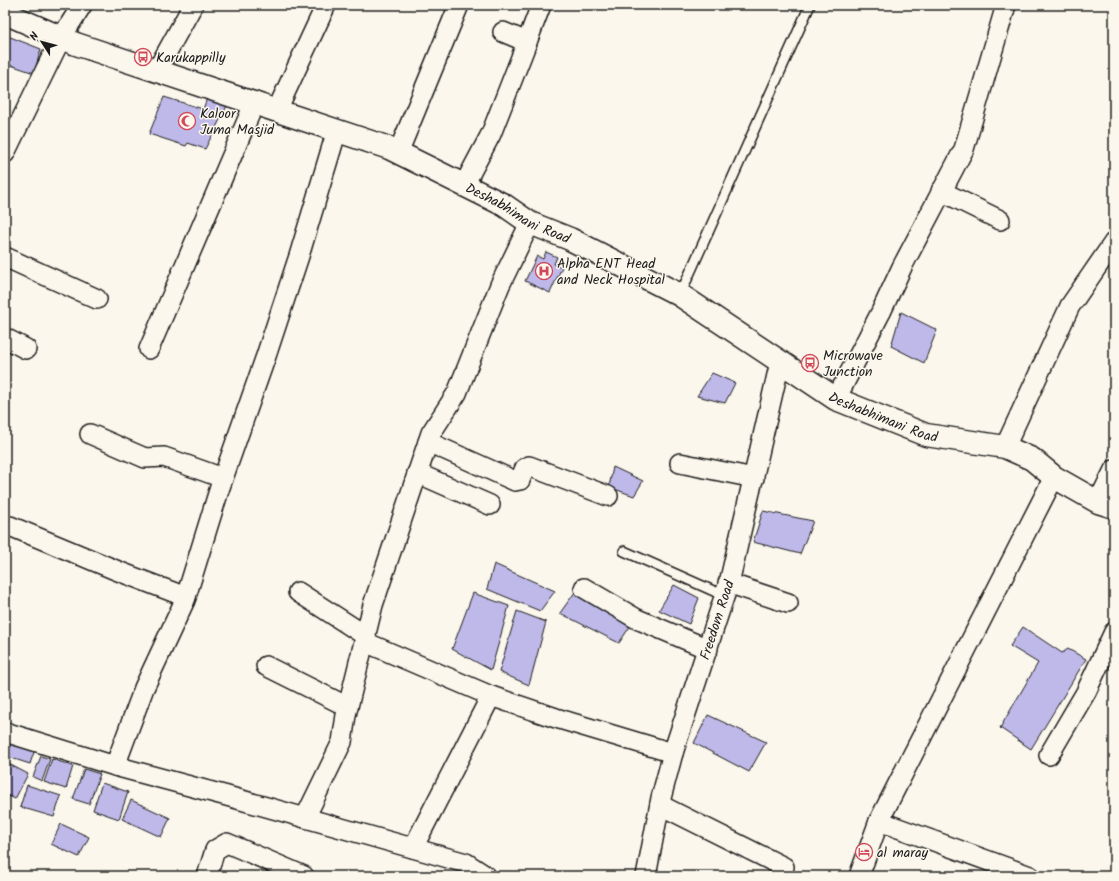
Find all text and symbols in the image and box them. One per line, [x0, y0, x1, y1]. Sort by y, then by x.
north arrow [22, 22, 62, 62]
text: N [25, 29, 44, 45]
bus stop icon: Karukappilly [133, 47, 153, 67]
place label: Karukappilly [156, 47, 226, 69]
place label: Kaloor Juma Masjid [200, 103, 275, 141]
mosque icon: Kaloor Juma Masjid [177, 111, 197, 131]
street label: Deshabhimani Road [461, 178, 574, 250]
place label: Alpha ENT Head and Neck Hospital [557, 253, 666, 291]
hospital icon: Alpha ENT Head and Neck Hospital [534, 261, 554, 281]
place label: Microwave Junction [823, 345, 883, 383]
bus stop icon: Microwave Junction [800, 353, 820, 373]
street label: Deshabhimani Road [823, 387, 940, 449]
street label: Freedom Road [694, 577, 741, 663]
hotel icon: al maray [854, 842, 874, 862]
place label: al maray [877, 842, 929, 864]

